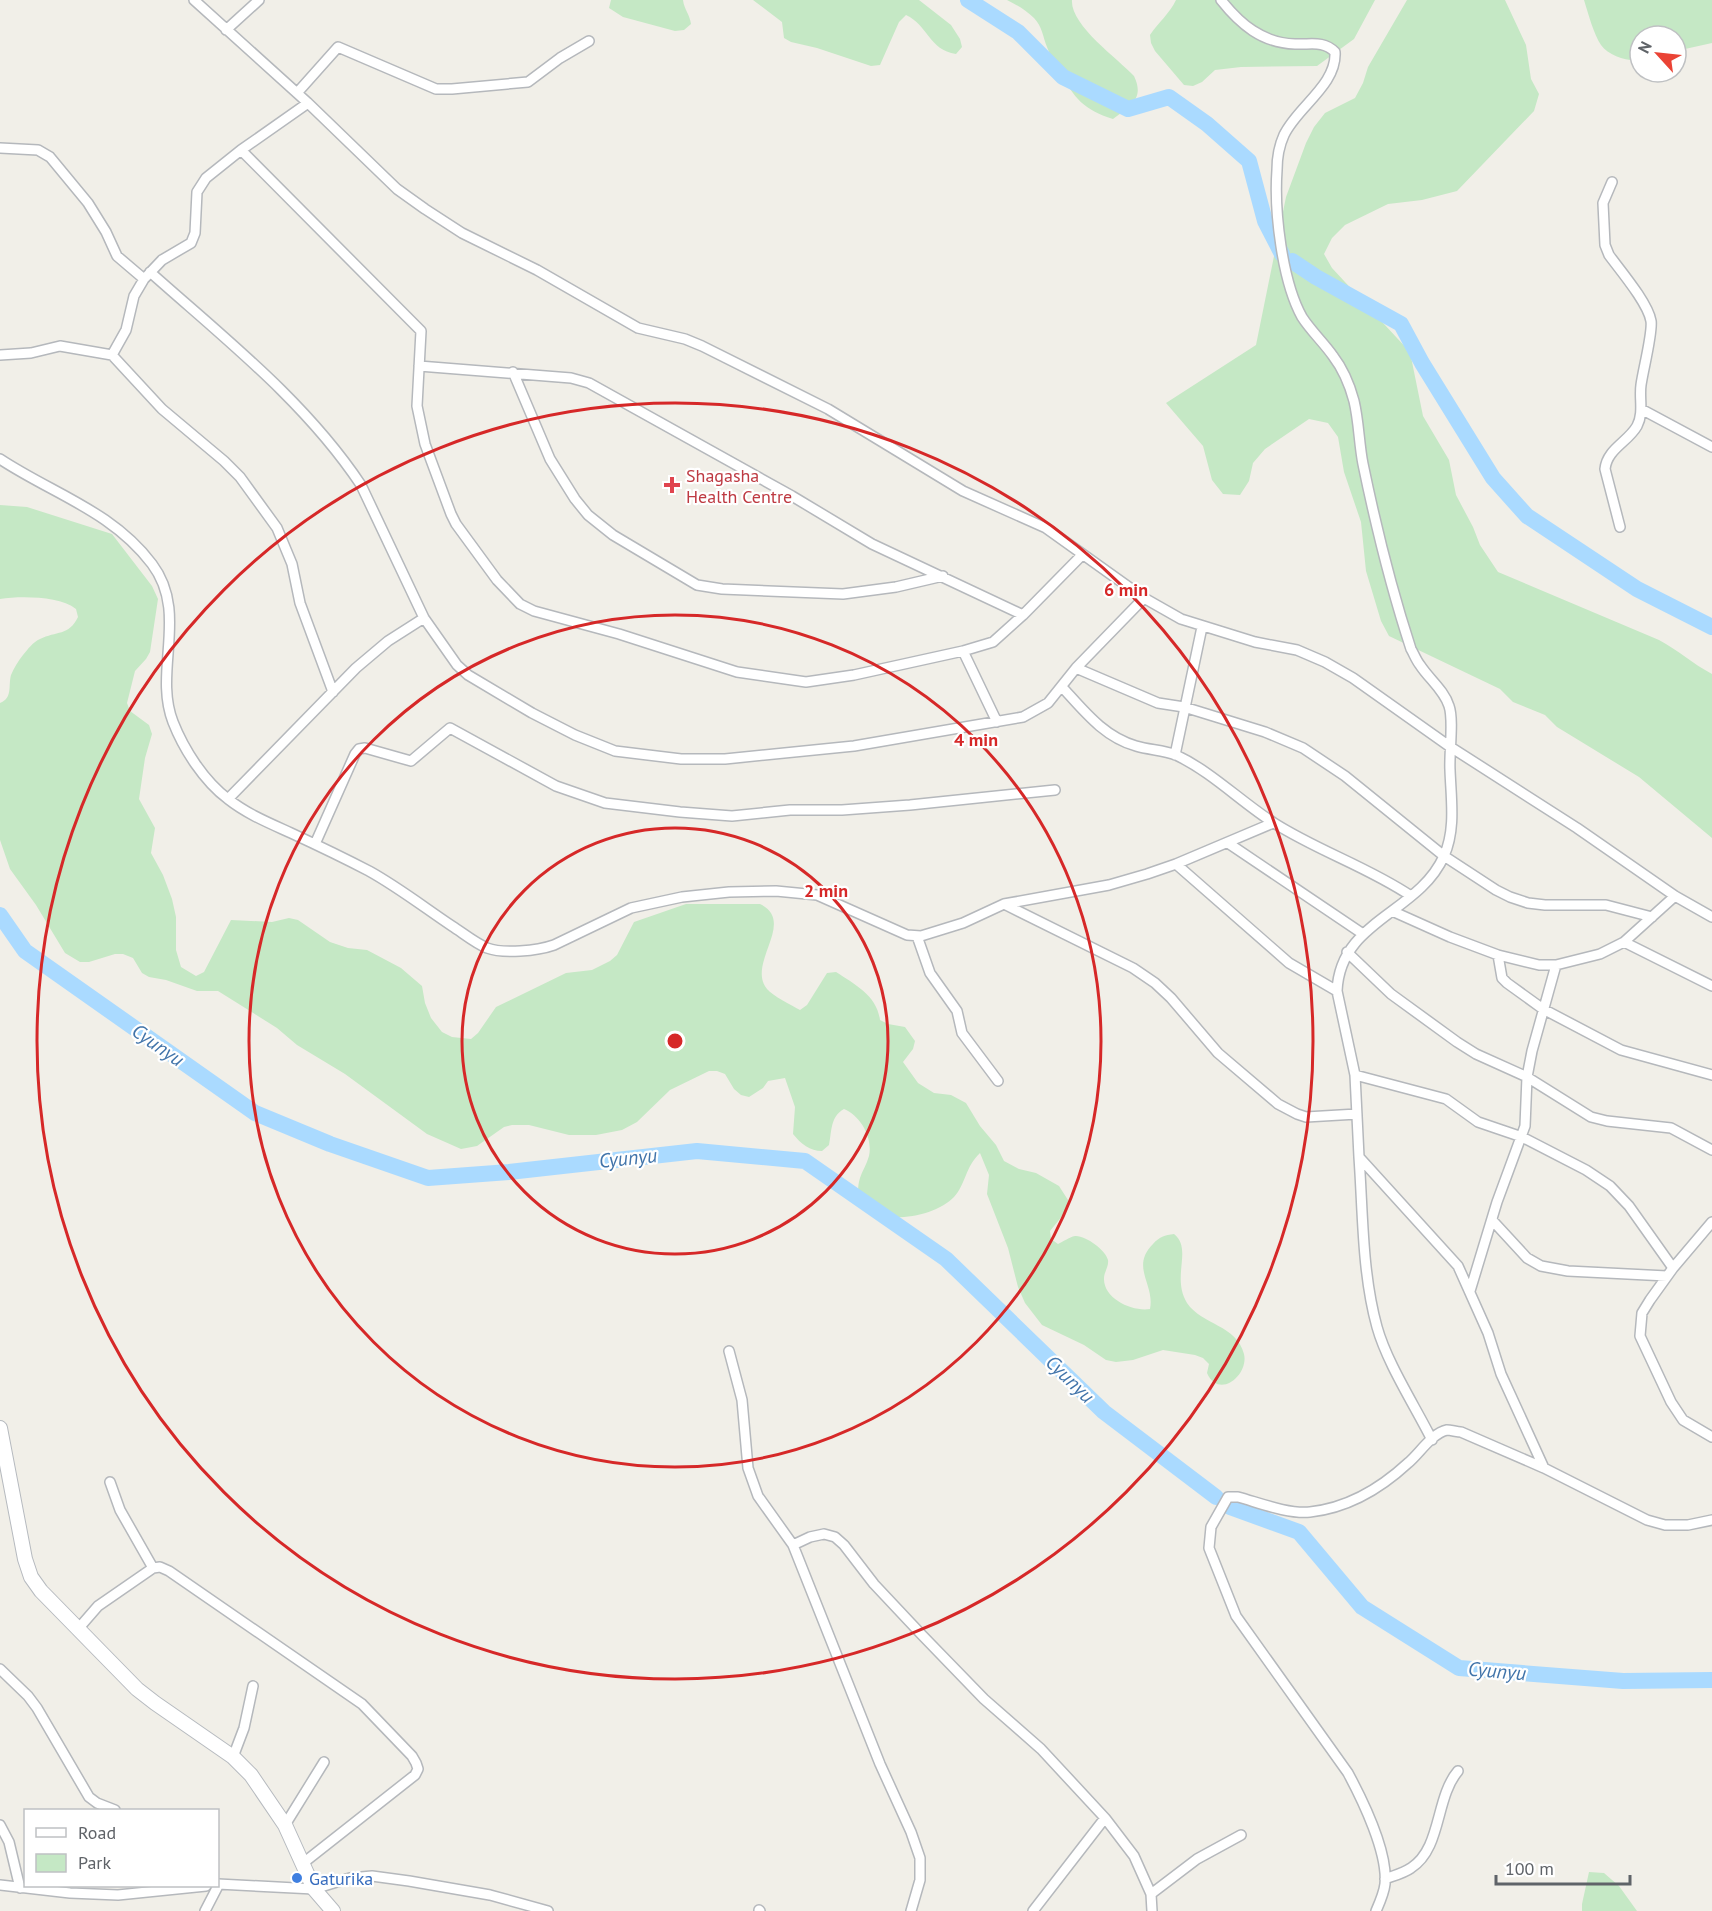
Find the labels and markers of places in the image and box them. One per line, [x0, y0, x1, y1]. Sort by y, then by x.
place label: Shagasha Health Centre [686, 464, 792, 508]
marker: Shagasha Health Centre [663, 476, 681, 494]
centre of rings [665, 1031, 685, 1051]
place label: Gaturika [309, 1867, 373, 1890]
marker: Gaturika [290, 1871, 304, 1885]

